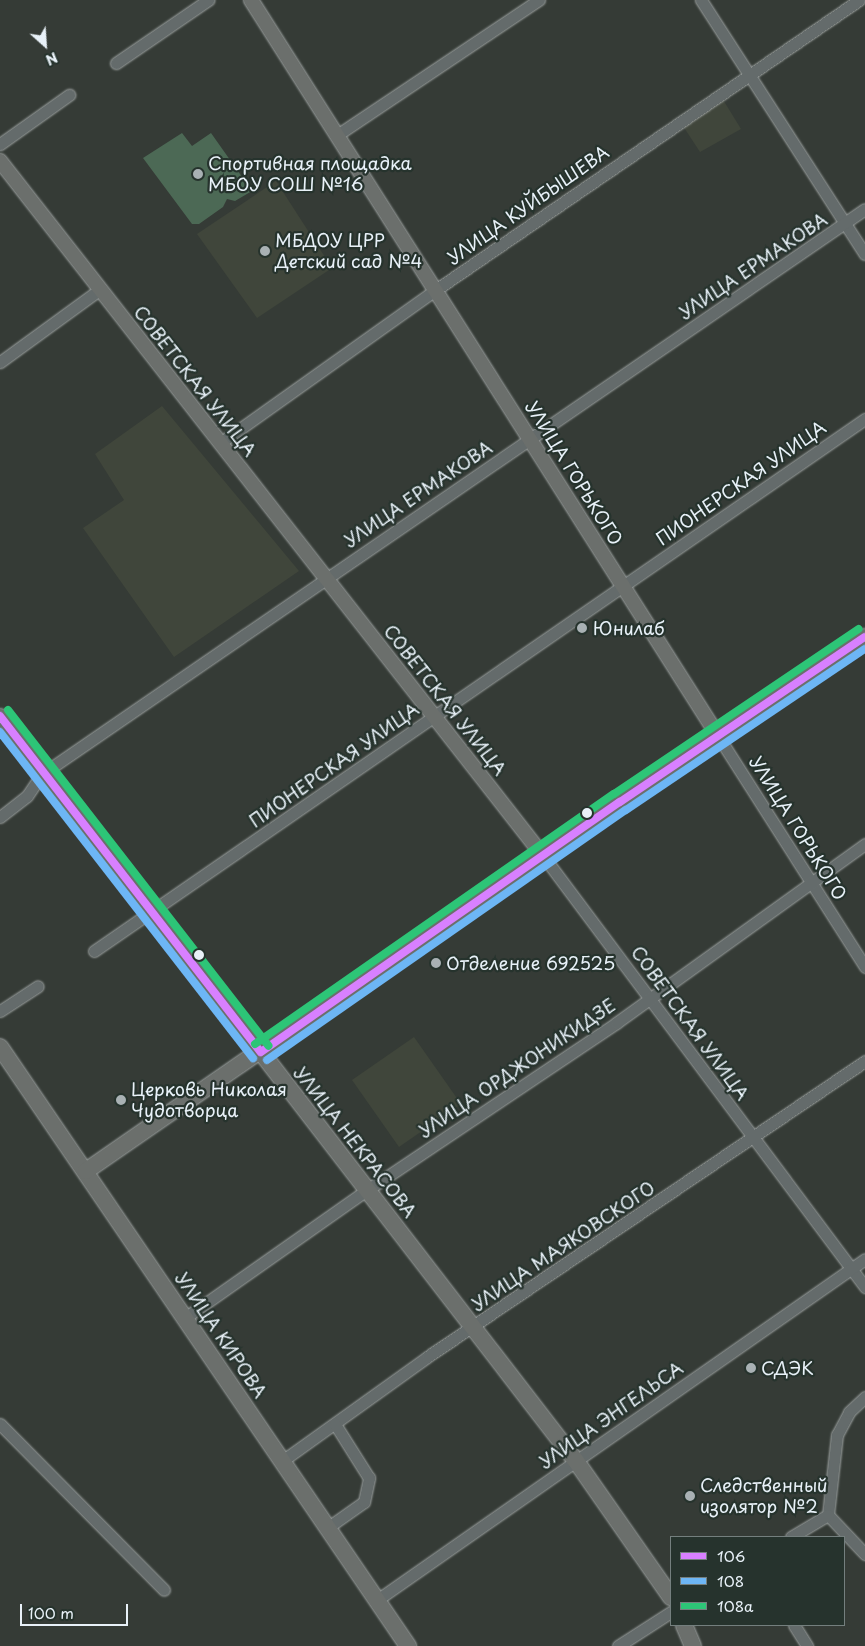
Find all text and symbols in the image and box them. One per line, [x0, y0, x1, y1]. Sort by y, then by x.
north arrow [20, 20, 70, 70]
text: N [42, 47, 61, 71]
street label: УЛИЦА КУЙБЫШЕВА [443, 141, 613, 269]
place label: Спортивная площадка МБОУ СОШ №16 [208, 153, 412, 195]
marker: Спортивная площадка МБОУ СОШ №16 [192, 168, 204, 180]
street label: УЛИЦА ЕРМАКОВА [674, 208, 832, 324]
place label: МБДОУ ЦРР Детский сад №4 [275, 230, 424, 272]
marker: МБДОУ ЦРР Детский сад №4 [259, 245, 271, 257]
street label: СОВЕТСКАЯ УЛИЦА [129, 301, 261, 461]
street label: УЛИЦА ГОРЬКОГО [521, 397, 627, 549]
street label: ПИОНЕРСКАЯ УЛИЦА [652, 416, 830, 550]
street label: УЛИЦА ЕРМАКОВА [339, 436, 497, 552]
place label: Юнилаб [593, 617, 665, 639]
street label: СОВЕТСКАЯ УЛИЦА [379, 620, 511, 780]
marker: Юнилаб [575, 621, 589, 635]
street label: ПИОНЕРСКАЯ УЛИЦА [245, 698, 423, 832]
street label: УЛИЦА ГОРЬКОГО [745, 752, 851, 904]
unlabelled marker [582, 808, 592, 818]
street label: СОВЕТСКАЯ УЛИЦА [627, 942, 753, 1104]
unlabelled marker [194, 950, 204, 960]
place label: Отделение 692525 [446, 952, 615, 974]
marker: Отделение 692525 [430, 957, 442, 969]
street label: УЛИЦА ОРДЖОНИКИДЗЕ [414, 994, 620, 1142]
street label: УЛИЦА НЕКРАСОВА [289, 1062, 421, 1222]
place label: Церковь Николая Чудотворца [131, 1079, 286, 1122]
marker: Церковь Николая Чудотворца [115, 1094, 127, 1106]
street label: УЛИЦА МАЯКОВСКОГО [467, 1177, 659, 1315]
street label: УЛИЦА КИРОВА [171, 1267, 271, 1403]
street label: УЛИЦА ЭНГЕЛЬСА [534, 1357, 688, 1473]
place label: СДЭК [761, 1357, 814, 1379]
marker: СДЭК [745, 1362, 757, 1374]
place label: Следственный изолятор №2 [700, 1475, 828, 1518]
marker: Следственный изолятор №2 [684, 1490, 696, 1502]
legend [670, 1536, 845, 1626]
text: 106 [717, 1544, 745, 1567]
text: 108 [717, 1569, 744, 1592]
scale bar [22, 1594, 130, 1626]
text: 108а [717, 1594, 753, 1617]
text: 100 m [28, 1601, 74, 1624]

